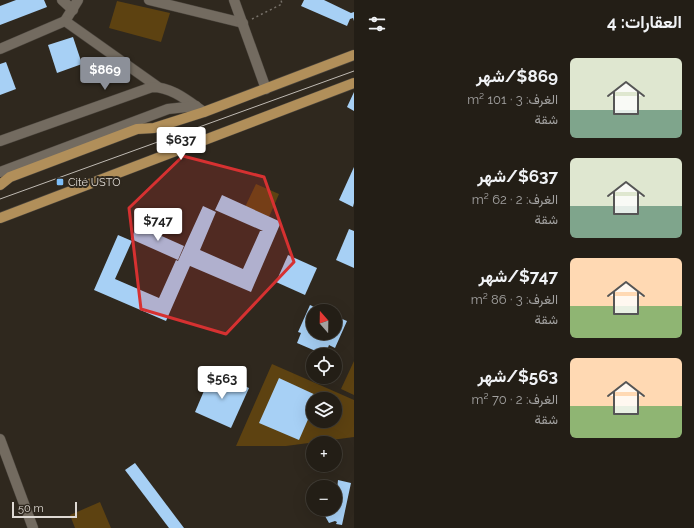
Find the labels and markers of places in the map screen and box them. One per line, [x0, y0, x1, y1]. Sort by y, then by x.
pin: $869 [81, 57, 129, 91]
pin: $637 [157, 127, 205, 161]
place label: Cité USTO [68, 176, 120, 189]
marker: Cité USTO [55, 177, 65, 187]
pin: $747 [134, 208, 182, 242]
pin: $563 [198, 366, 246, 400]

